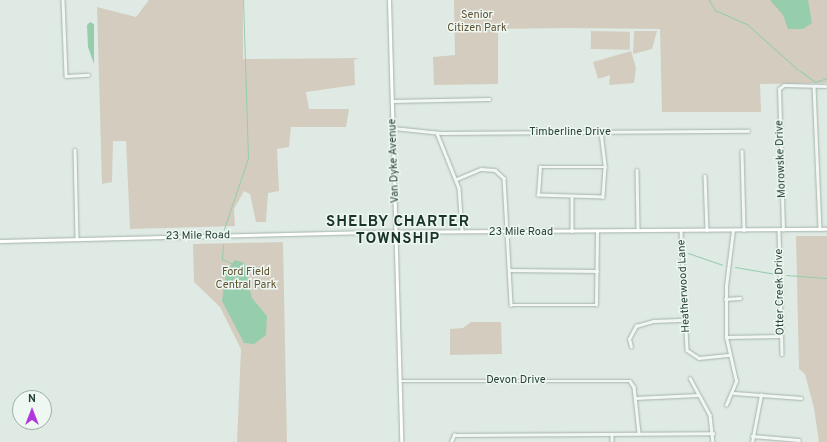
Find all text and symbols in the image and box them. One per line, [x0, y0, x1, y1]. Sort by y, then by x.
park label: Senior Citizen Park [447, 9, 507, 35]
street label: Van Dyke Avenue [386, 118, 402, 204]
street label: Morowske Drive [773, 120, 789, 198]
street label: Timberline Drive [529, 125, 611, 139]
district label: SHELBY CHARTER TOWNSHIP [326, 213, 470, 248]
street label: 23 Mile Road [489, 225, 553, 239]
street label: 23 Mile Road [166, 229, 230, 243]
street label: Heatherwood Lane [675, 239, 693, 333]
street label: Otter Creek Drive [773, 249, 787, 335]
park label: Ford Field Central Park [216, 266, 276, 292]
street label: Devon Drive [486, 373, 546, 387]
north arrow [12, 390, 52, 430]
text: N [28, 392, 36, 406]

